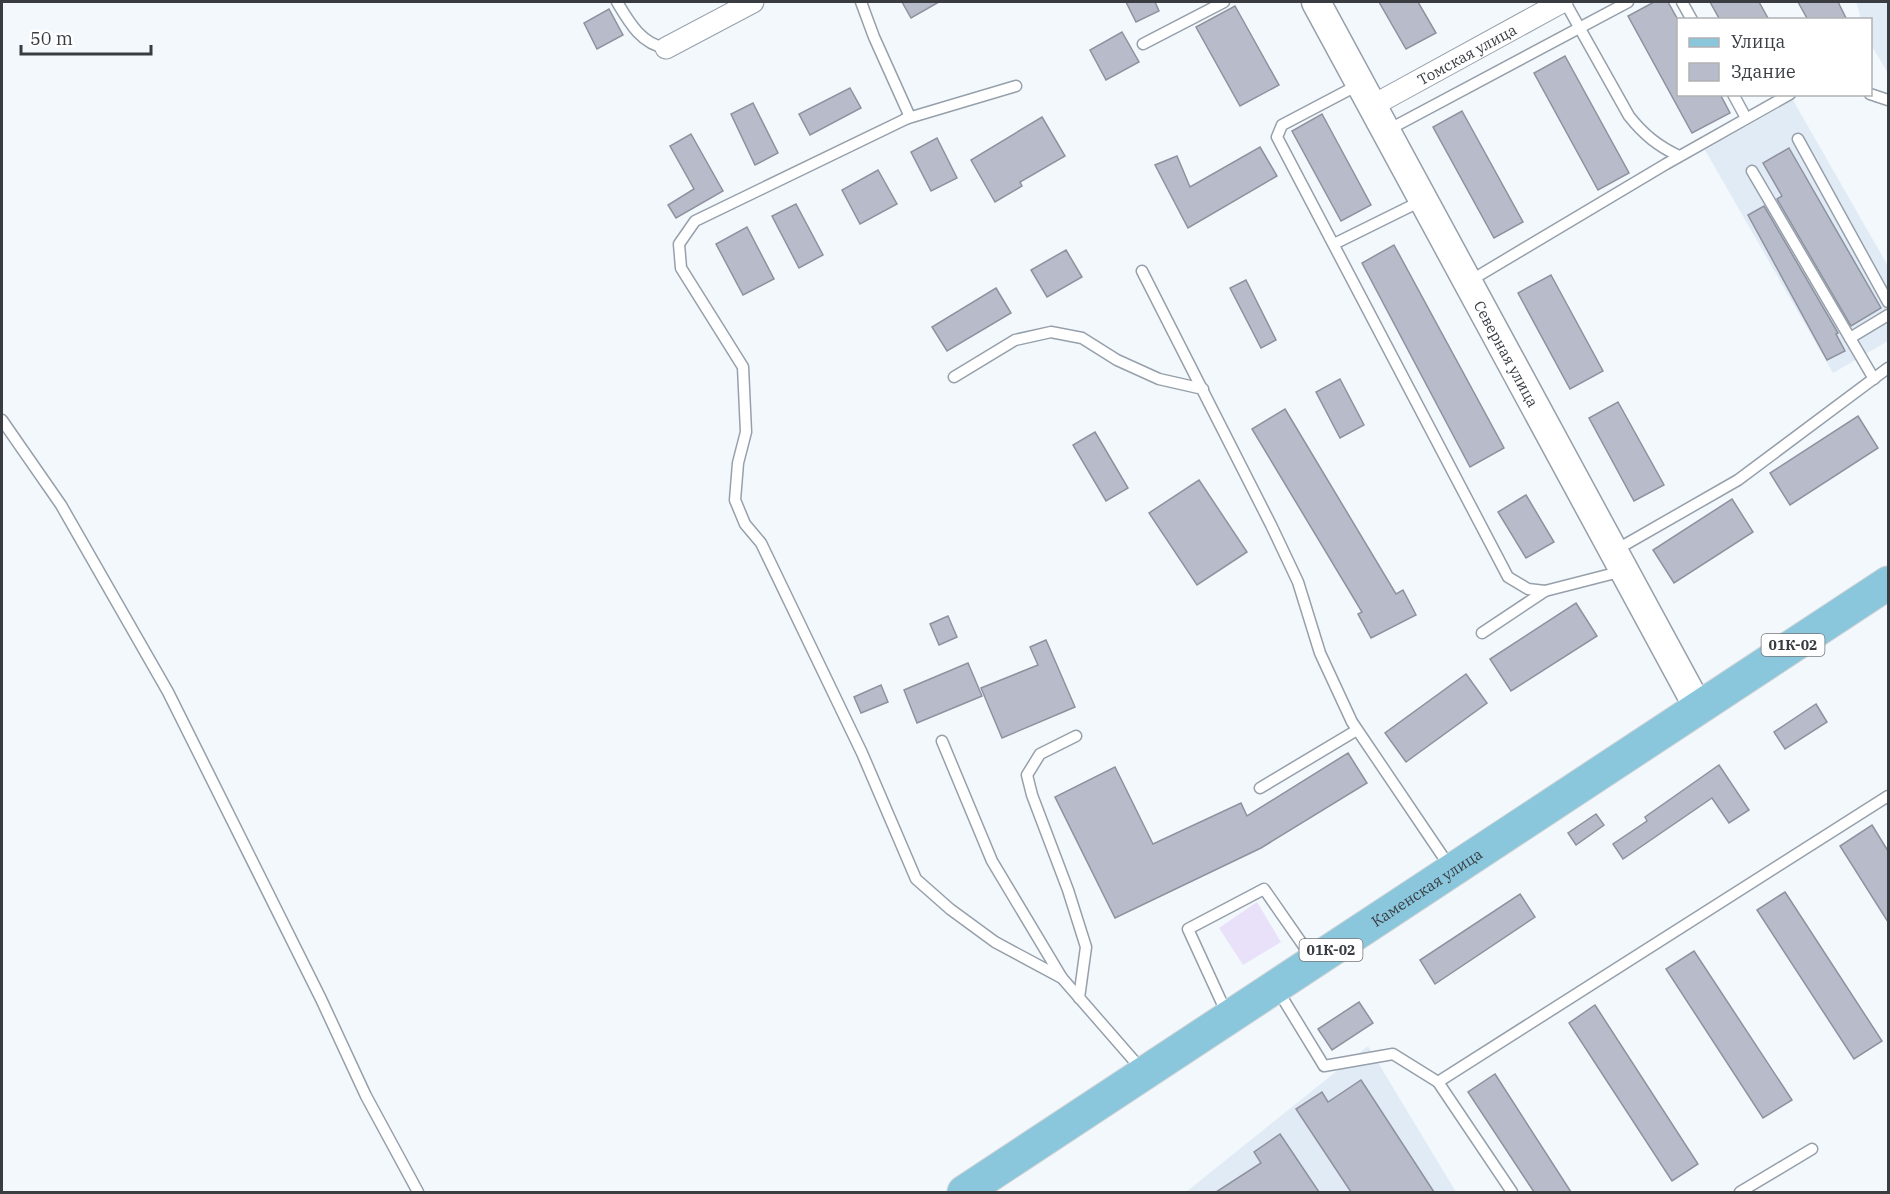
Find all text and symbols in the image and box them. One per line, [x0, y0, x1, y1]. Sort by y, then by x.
scale bar [21, 18, 152, 56]
legend [1677, 18, 1872, 96]
street label: Томская улица [1414, 19, 1520, 89]
text: 50 m [30, 27, 73, 50]
text: Улица [1731, 30, 1786, 53]
text: Здание [1731, 60, 1796, 83]
street label: Северная улица [1470, 297, 1543, 410]
road number: 01К-02 [1762, 634, 1824, 656]
street label: Каменская улица [1368, 844, 1486, 931]
road number: 01К-02 [1300, 939, 1362, 961]

